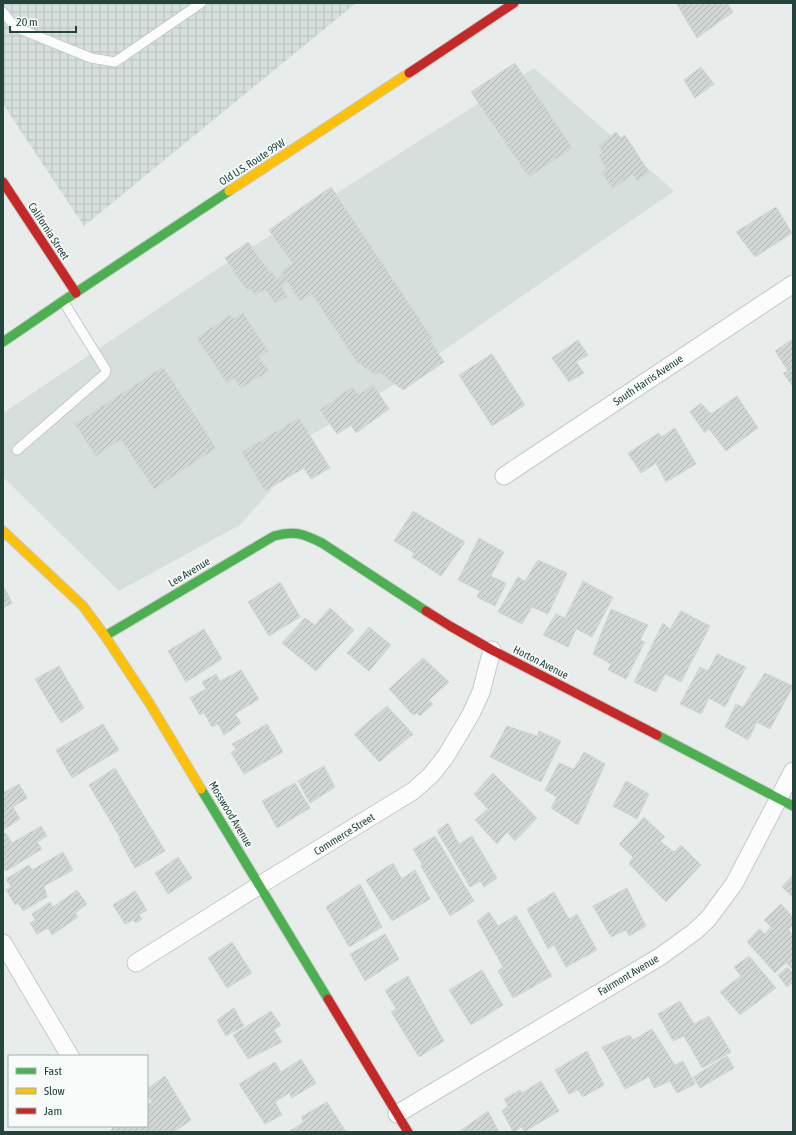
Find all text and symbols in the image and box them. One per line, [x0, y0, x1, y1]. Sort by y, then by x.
scale bar [10, 8, 76, 34]
text: 20 m [16, 15, 38, 29]
street label: Old U.S. Route 99W [217, 136, 287, 188]
street label: California Street [26, 200, 72, 262]
street label: South Harris Avenue [611, 352, 685, 408]
street label: Lee Avenue [166, 555, 212, 589]
street label: Horton Avenue [511, 643, 571, 681]
street label: Mosswood Avenue [207, 779, 255, 849]
street label: Commerce Street [312, 811, 376, 857]
street label: Fairmont Avenue [595, 952, 661, 998]
legend [8, 1055, 148, 1127]
text: Fast [44, 1064, 62, 1078]
text: Slow [44, 1084, 65, 1098]
text: Jam [44, 1104, 62, 1118]

